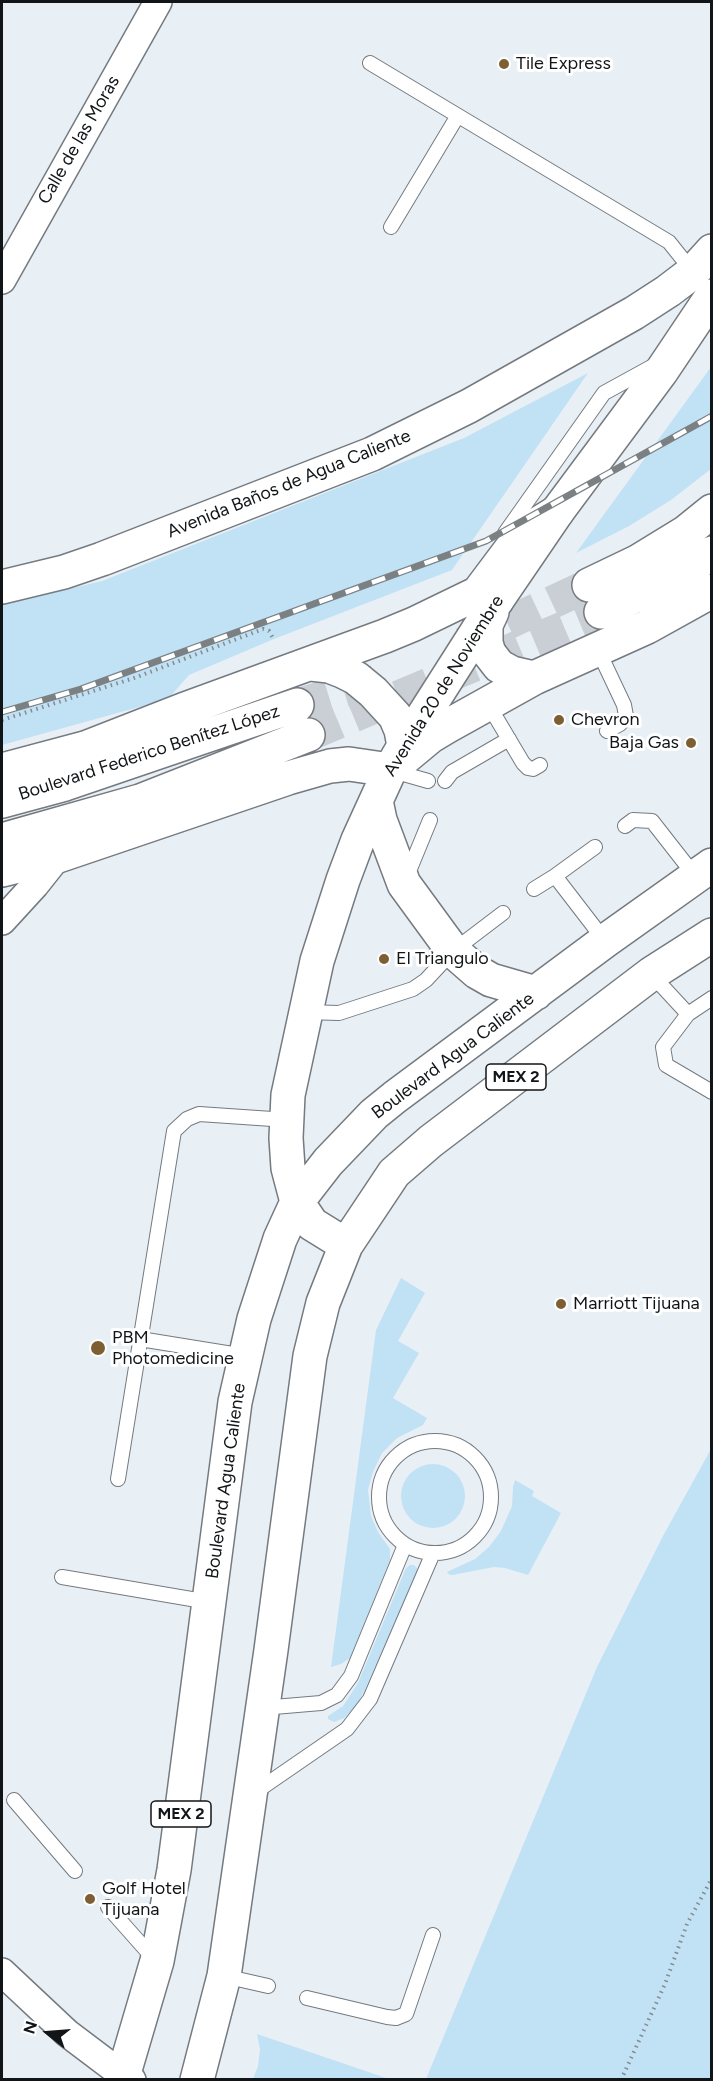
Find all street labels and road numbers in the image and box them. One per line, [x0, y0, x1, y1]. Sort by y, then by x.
street label: Calle de las Moras [34, 72, 124, 208]
street label: Avenida Baños de Agua Caliente [164, 425, 414, 543]
street label: Avenida 20 de Noviembre [379, 591, 509, 781]
street label: Boulevard Federico Benítez López [16, 701, 282, 805]
street label: Boulevard Agua Caliente [368, 988, 538, 1124]
road number: MEX 2 [486, 1064, 546, 1090]
street label: Boulevard Agua Caliente [202, 1382, 250, 1580]
road number: MEX 2 [151, 1801, 211, 1827]

